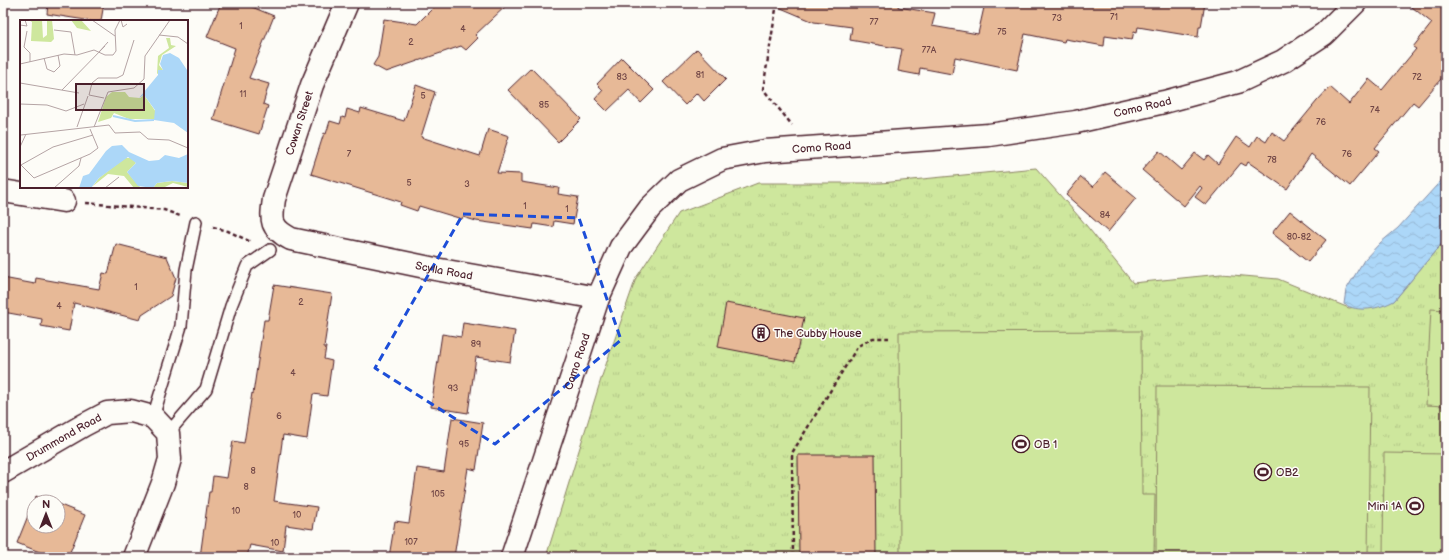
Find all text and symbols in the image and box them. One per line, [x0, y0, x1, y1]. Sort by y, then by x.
house number: 71 [1110, 12, 1118, 23]
house number: 73 [1052, 13, 1062, 24]
house number: 77 [870, 17, 879, 28]
inset map [20, 20, 188, 188]
house number: 1 [239, 21, 243, 32]
house number: 4 [460, 24, 466, 35]
house number: 75 [997, 27, 1007, 38]
house number: 2 [408, 37, 414, 48]
house number: 77A [922, 45, 937, 56]
house number: 81 [696, 70, 704, 81]
house number: 83 [617, 72, 628, 83]
house number: 72 [1412, 72, 1423, 83]
house number: 11 [240, 89, 246, 100]
street label: Cowan Street [283, 89, 316, 157]
house number: 5 [420, 91, 426, 102]
street label: Como Road [1112, 94, 1173, 120]
house number: 85 [539, 100, 549, 111]
house number: 74 [1370, 105, 1380, 116]
house number: 76 [1316, 117, 1326, 128]
street label: Como Road [792, 139, 851, 156]
house number: 7 [347, 149, 352, 160]
house number: 76 [1342, 149, 1352, 160]
house number: 78 [1267, 155, 1277, 166]
house number: 5 [406, 178, 412, 189]
house number: 3 [464, 179, 470, 190]
house number: 1 [523, 201, 527, 212]
house number: 1 [565, 204, 569, 215]
house number: 84 [1100, 210, 1111, 221]
house number: 80-82 [1287, 232, 1312, 243]
street label: Scylla Road [414, 259, 474, 283]
house number: 1 [134, 282, 138, 293]
house number: 2 [298, 297, 304, 308]
house number: 4 [56, 301, 62, 312]
building icon: The Cubby House [751, 323, 771, 343]
place label: The Cubby House [774, 327, 862, 340]
street label: Como Road [562, 332, 593, 392]
house number: 89 [471, 339, 481, 350]
house number: 4 [290, 368, 296, 379]
house number: 93 [448, 383, 459, 394]
street label: Drummond Road [24, 411, 104, 464]
house number: 6 [276, 411, 282, 422]
sports icon: OB 1 [1011, 434, 1031, 454]
place label: OB 1 [1034, 438, 1057, 451]
house number: 95 [459, 439, 469, 450]
sports icon: OB2 [1253, 462, 1273, 482]
house number: 8 [250, 466, 256, 477]
place label: OB2 [1276, 466, 1299, 479]
house number: 8 [243, 482, 249, 493]
house number: 105 [431, 489, 445, 500]
north arrow [26, 494, 66, 534]
sports icon: Mini 1A [1405, 496, 1425, 516]
text: N [42, 498, 50, 511]
place label: Mini 1A [1367, 500, 1402, 513]
house number: 10 [232, 506, 240, 517]
house number: 10 [293, 510, 301, 521]
house number: 107 [404, 537, 418, 548]
house number: 10 [271, 538, 279, 549]

